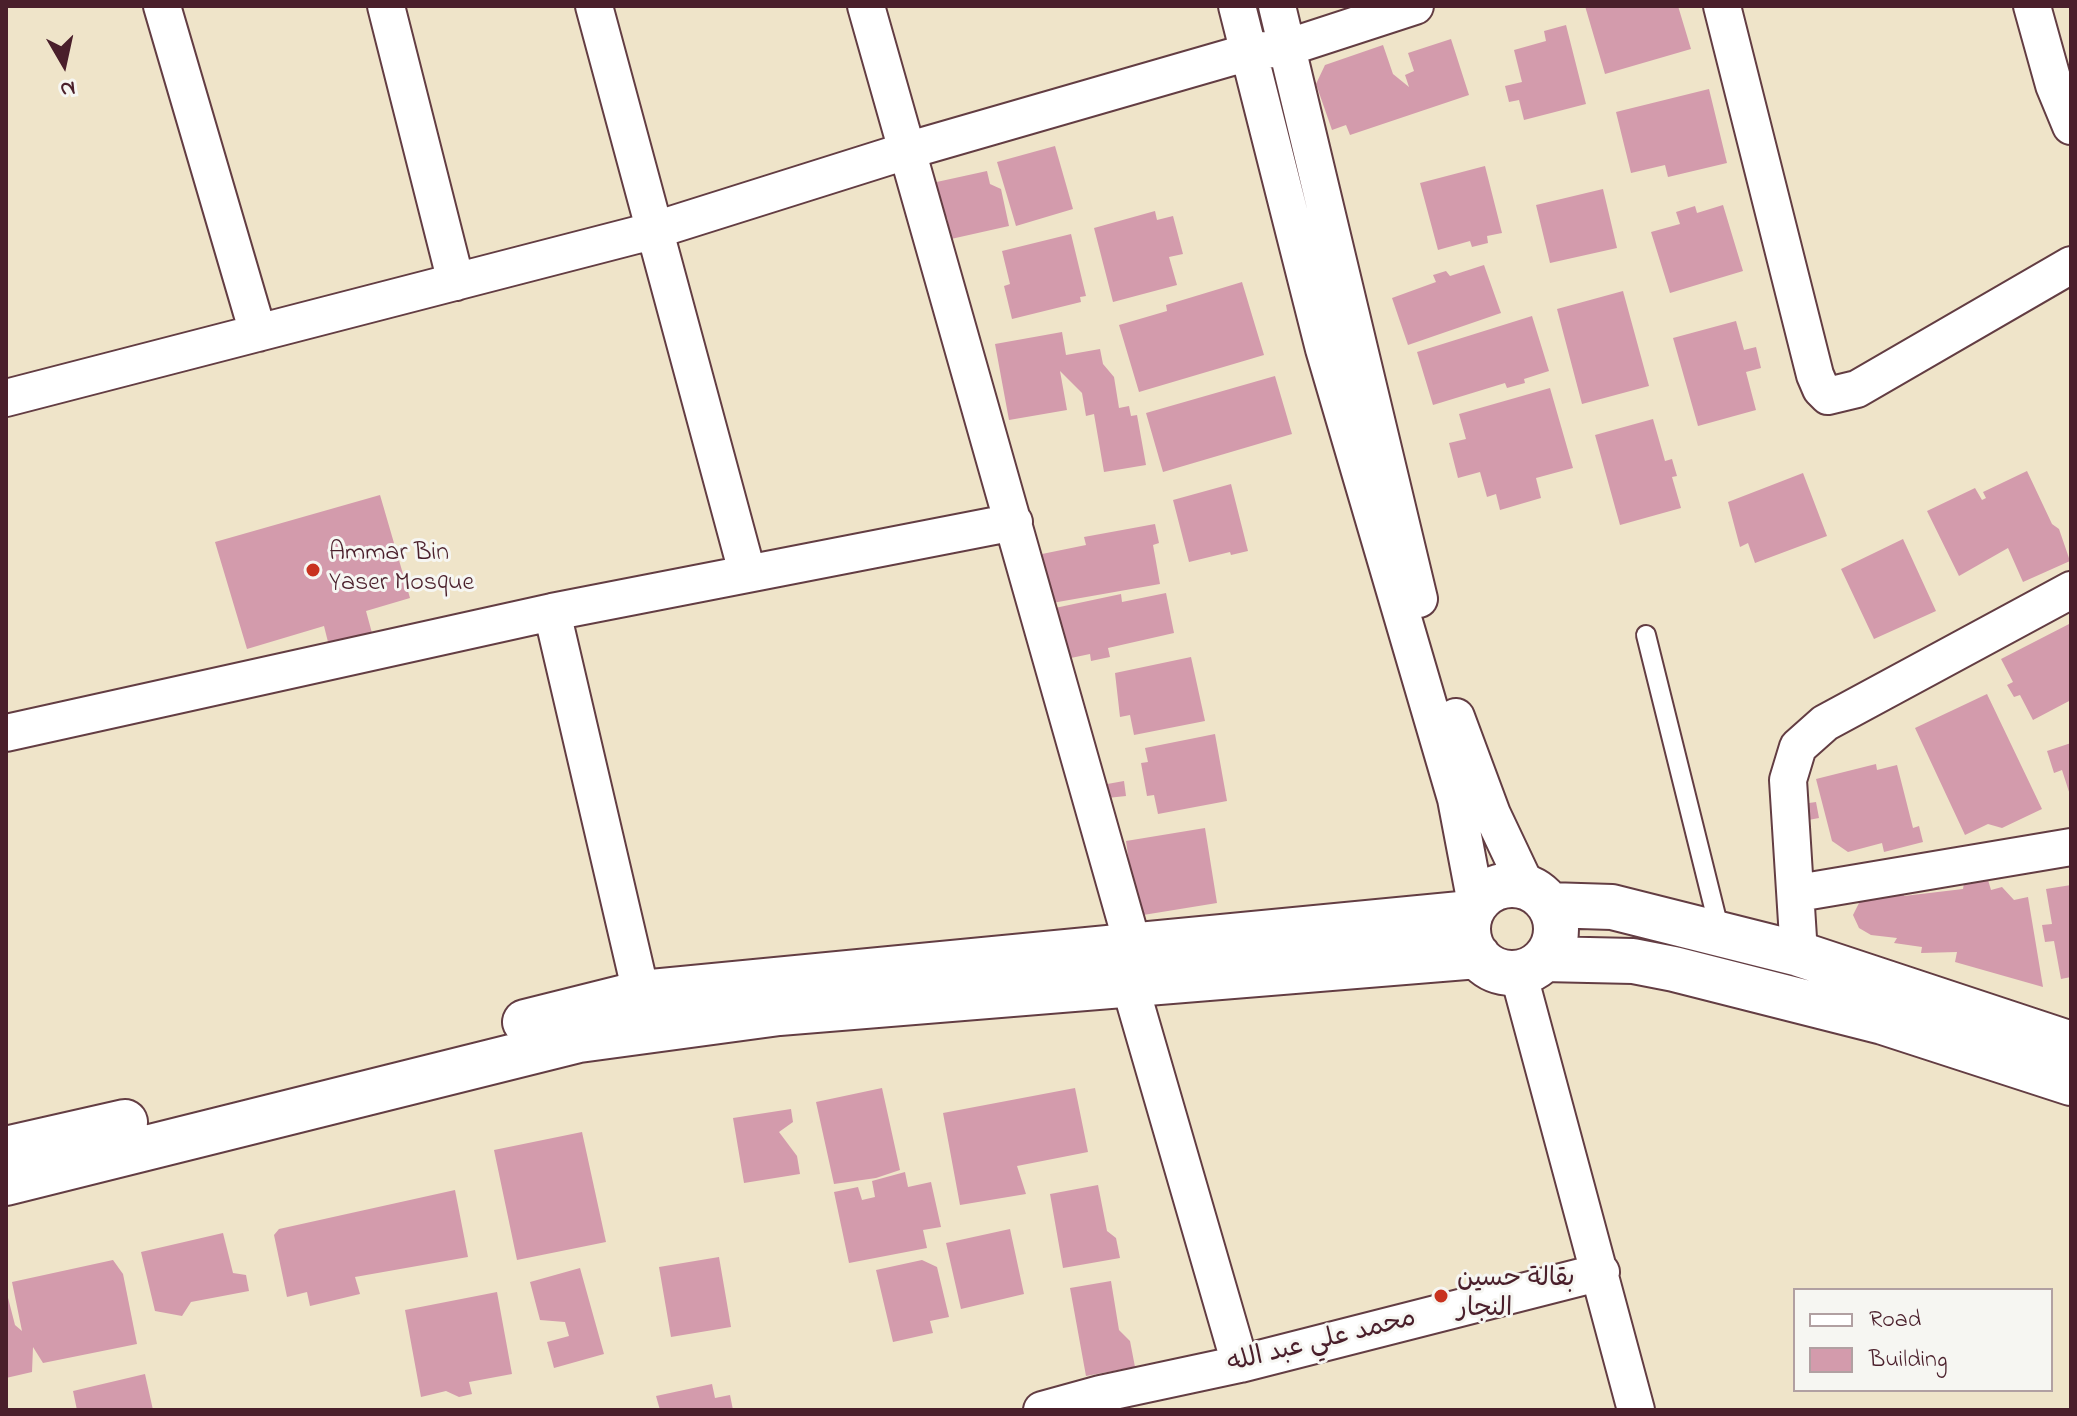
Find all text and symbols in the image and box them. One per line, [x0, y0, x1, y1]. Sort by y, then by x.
north arrow [24, 24, 104, 104]
text: N [58, 71, 78, 105]
place label: Ammar Bin Yaser Mosque [329, 539, 474, 600]
marker: Ammar Bin Yaser Mosque [304, 561, 322, 579]
place label: بقالة حسين النجار [1457, 1265, 1575, 1326]
marker: بقالة حسين النجار [1432, 1287, 1450, 1305]
legend [1793, 1288, 2053, 1392]
text: Road [1869, 1303, 1921, 1338]
street label: محمد علي عبد الله [1225, 1304, 1419, 1382]
text: Building [1869, 1343, 1948, 1378]

